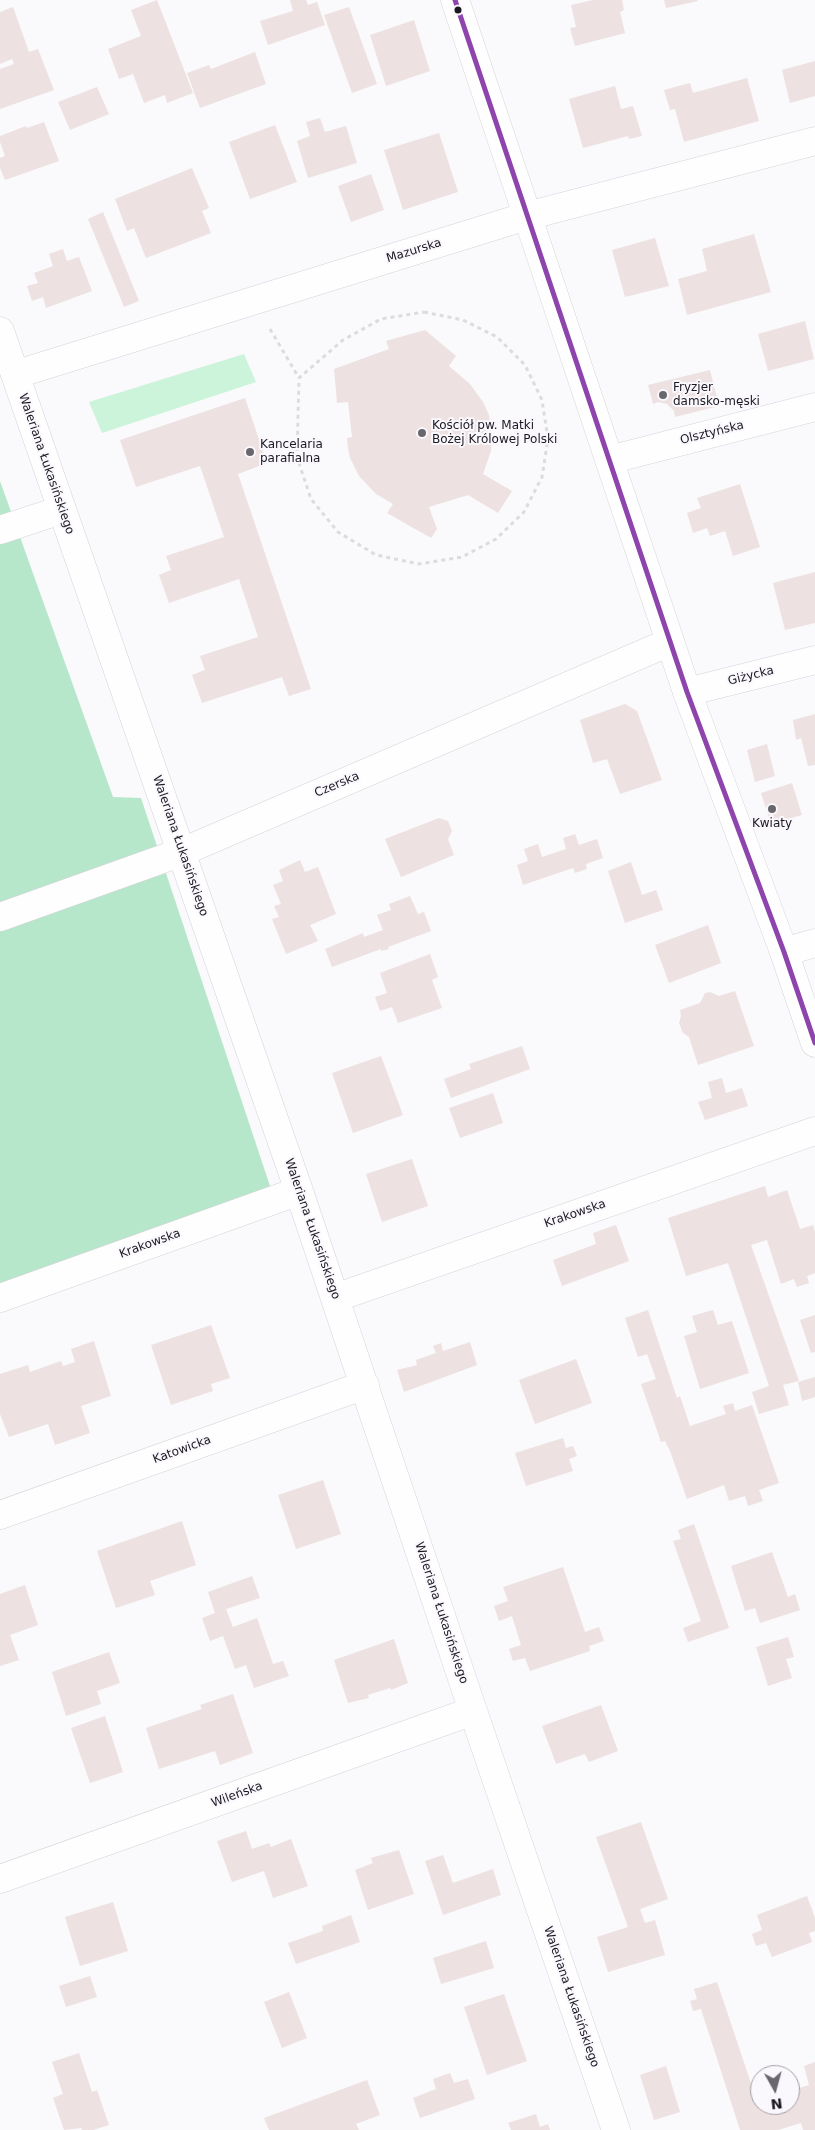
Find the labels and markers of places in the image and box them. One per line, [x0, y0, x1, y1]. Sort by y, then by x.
unlabelled marker [453, 5, 463, 15]
place label: Fryzjer damsko-męski [673, 381, 760, 409]
marker: Fryzjer damsko-męski [657, 389, 669, 401]
place label: Kościół pw. Matki Bożej Królowej Polski [432, 419, 557, 447]
marker: Kościół pw. Matki Bożej Królowej Polski [416, 427, 428, 439]
place label: Kancelaria parafialna [260, 438, 323, 466]
marker: Kancelaria parafialna [244, 446, 256, 458]
marker: Kwiaty [766, 803, 778, 815]
place label: Kwiaty [752, 817, 792, 831]

